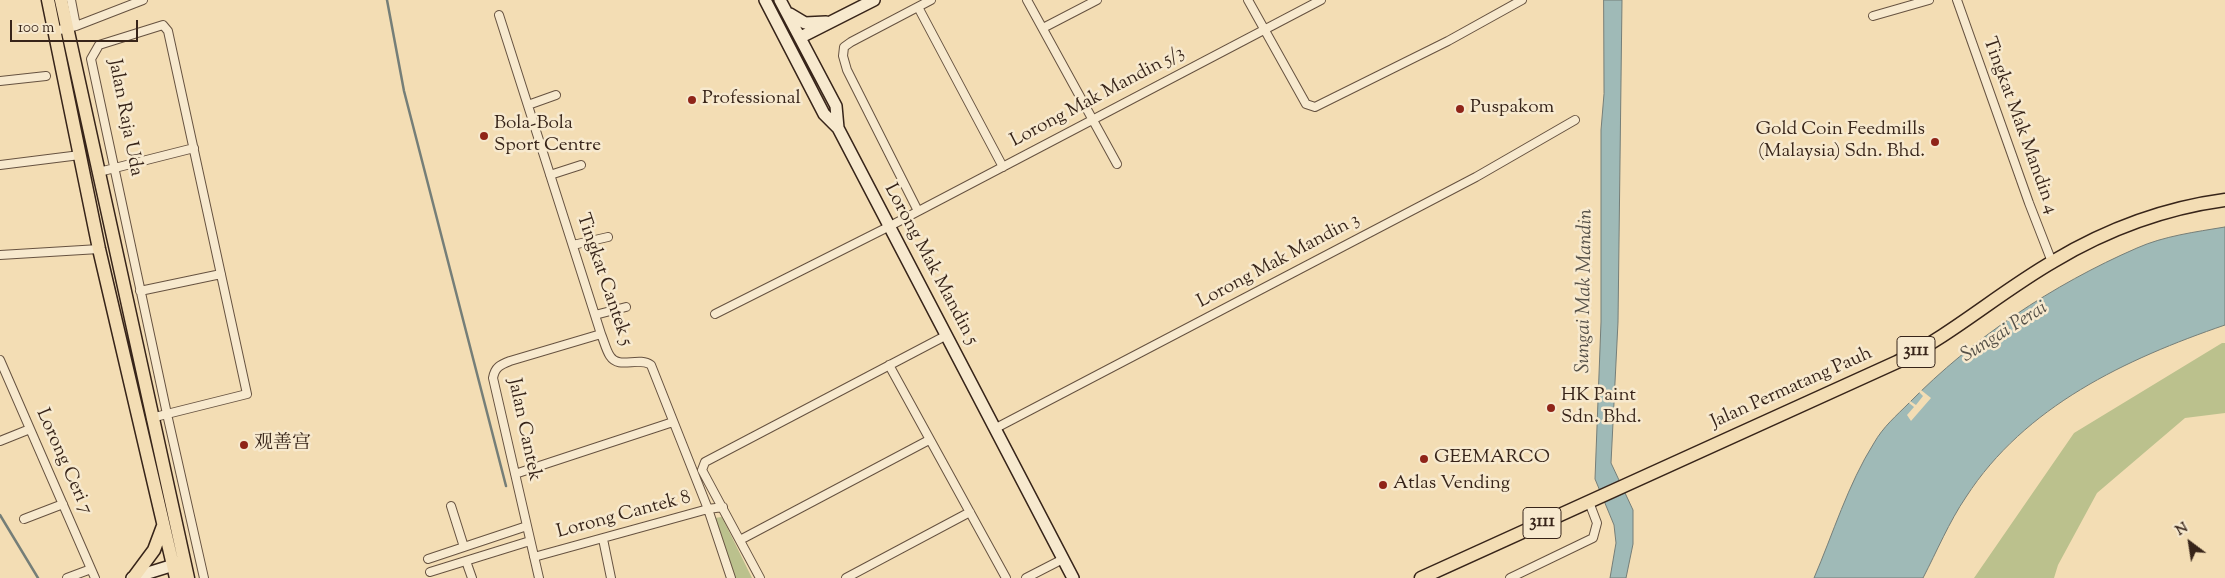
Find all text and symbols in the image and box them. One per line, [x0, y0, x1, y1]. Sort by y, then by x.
scale bar [12, 10, 140, 42]
text: 100 m [18, 18, 54, 39]
street label: Tingkat Mak Mandin 4 [1976, 34, 2062, 218]
street label: Lorong Mak Mandin 5/3 [1007, 42, 1189, 154]
street label: Jalan Raja Uda [101, 58, 147, 178]
place label: Professional [702, 89, 801, 111]
marker: Professional [686, 94, 698, 106]
place label: Puspakom [1470, 98, 1554, 120]
marker: Puspakom [1454, 103, 1466, 115]
place label: Bola-Bola Sport Centre [494, 114, 601, 158]
place label: Gold Coin Feedmills (Malaysia) Sdn. Bhd. [1756, 120, 1925, 164]
marker: Bola-Bola Sport Centre [478, 130, 490, 142]
marker: Gold Coin Feedmills (Malaysia) Sdn. Bhd. [1929, 136, 1941, 148]
street label: Lorong Mak Mandin 5 [878, 180, 982, 350]
water label: Sungai Mak Mandin [1573, 209, 1599, 373]
street label: Lorong Mak Mandin 3 [1194, 210, 1364, 314]
street label: Tingkat Cantek 5 [570, 211, 636, 349]
water label: Sungai Perai [1957, 297, 2053, 369]
road number: 3111 [1897, 337, 1935, 368]
street label: Jalan Permatang Pauh [1708, 343, 1876, 435]
street label: Jalan Cantek [501, 377, 545, 483]
place label: HK Paint Sdn. Bhd. [1561, 386, 1641, 430]
marker: HK Paint Sdn. Bhd. [1545, 402, 1557, 414]
street label: Lorong Ceri 7 [30, 406, 96, 518]
place label: 观善宫 [254, 434, 311, 456]
marker: 观善宫 [238, 439, 250, 451]
place label: GEEMARCO [1434, 448, 1550, 470]
marker: GEEMARCO [1418, 453, 1430, 465]
place label: Atlas Vending [1393, 474, 1510, 496]
marker: Atlas Vending [1377, 479, 1389, 491]
street label: Lorong Cantek 8 [555, 487, 693, 545]
road number: 3111 [1523, 508, 1561, 538]
north arrow [2165, 518, 2215, 568]
text: N [2172, 519, 2192, 542]

